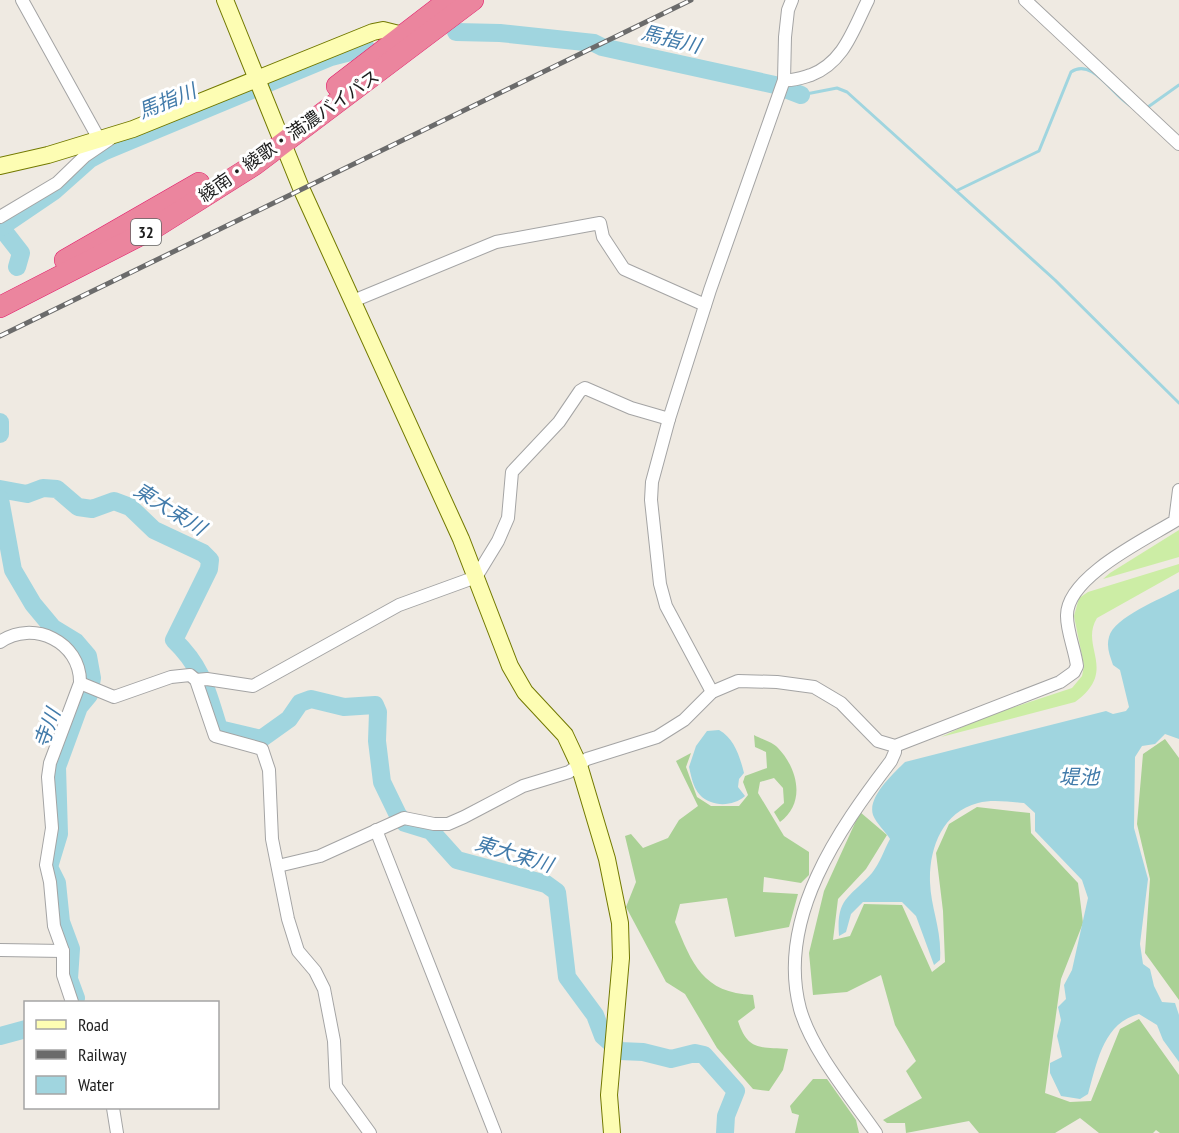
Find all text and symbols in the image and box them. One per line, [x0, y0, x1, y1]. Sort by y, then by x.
water label: 馬指川 [639, 19, 705, 59]
street label: 綾南・綾歌・満濃バイパス [194, 64, 384, 207]
water label: 馬指川 [134, 77, 202, 124]
road number: 32 [131, 219, 161, 245]
water label: 東大束川 [129, 477, 213, 542]
water label: 寺川 [28, 703, 67, 751]
water label: 堤池 [1059, 764, 1101, 790]
water label: 東大束川 [472, 830, 558, 879]
legend [24, 1001, 219, 1109]
text: Road [78, 1013, 109, 1036]
text: Railway [78, 1043, 127, 1066]
text: Water [78, 1073, 114, 1096]

